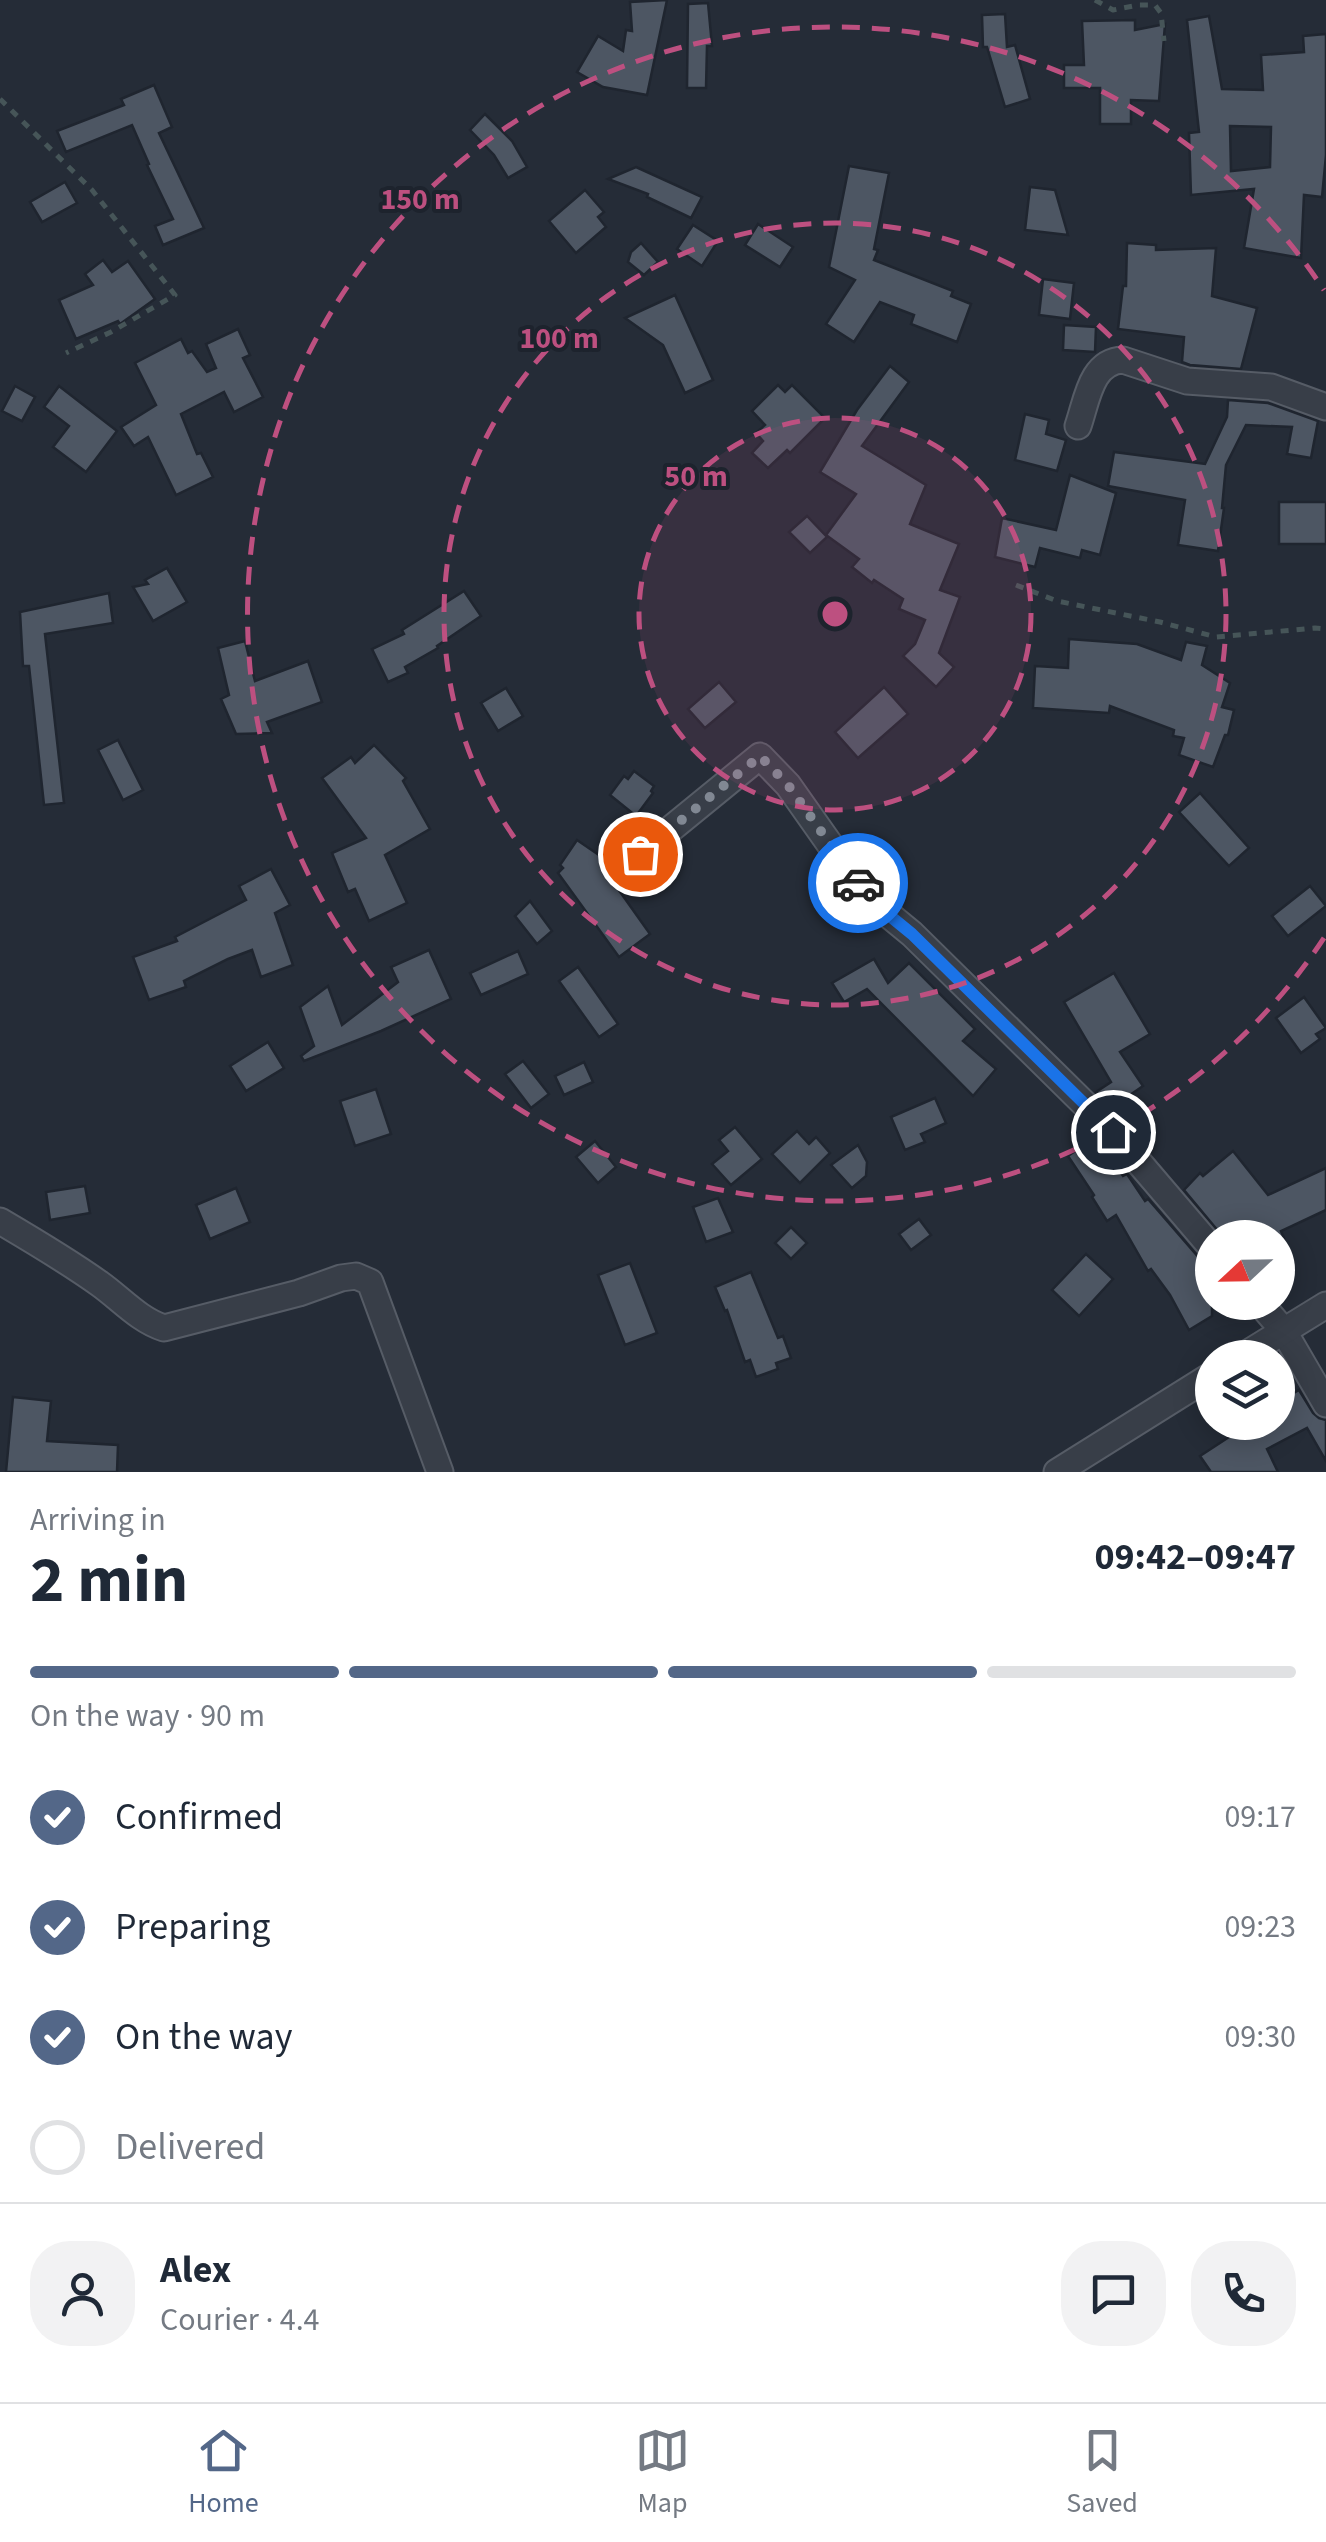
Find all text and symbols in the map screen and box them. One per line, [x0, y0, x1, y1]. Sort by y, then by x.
text: 150 m [380, 178, 460, 221]
text: 100 m [519, 317, 599, 360]
text: 50 m [664, 455, 728, 498]
centre of rings [817, 596, 853, 632]
pin [598, 812, 683, 897]
icon: bag [613, 827, 668, 882]
courier [808, 833, 908, 933]
icon: car [831, 856, 886, 911]
pin [1071, 1090, 1156, 1175]
icon: home [1086, 1105, 1141, 1160]
north arrow [1195, 1220, 1295, 1320]
map controls [1195, 1220, 1295, 1440]
button: layers [1195, 1340, 1295, 1440]
text: Arriving in [30, 1497, 166, 1543]
text: 09:42–09:47 [1094, 1530, 1296, 1584]
text: 2 min [30, 1534, 188, 1627]
text: On the way · 90 m [30, 1693, 265, 1739]
icon: check [30, 1790, 85, 1845]
text: Confirmed [115, 1790, 283, 1844]
text: 09:17 [1224, 1794, 1296, 1840]
icon: check [30, 1900, 85, 1955]
text: Preparing [115, 1900, 270, 1954]
text: 09:23 [1224, 1904, 1296, 1950]
icon: check [30, 2010, 85, 2065]
text: On the way [115, 2010, 292, 2064]
text: 09:30 [1224, 2014, 1296, 2060]
text: Delivered [115, 2120, 265, 2174]
button: person [30, 2241, 135, 2346]
button: chat [1061, 2241, 1166, 2346]
button: phone [1191, 2241, 1296, 2346]
text: Alex [160, 2243, 231, 2297]
text: Courier · 4.4 [160, 2297, 320, 2343]
tab: Home [188, 2423, 259, 2523]
tab: Map [635, 2423, 690, 2523]
tab: Saved [1066, 2423, 1138, 2523]

